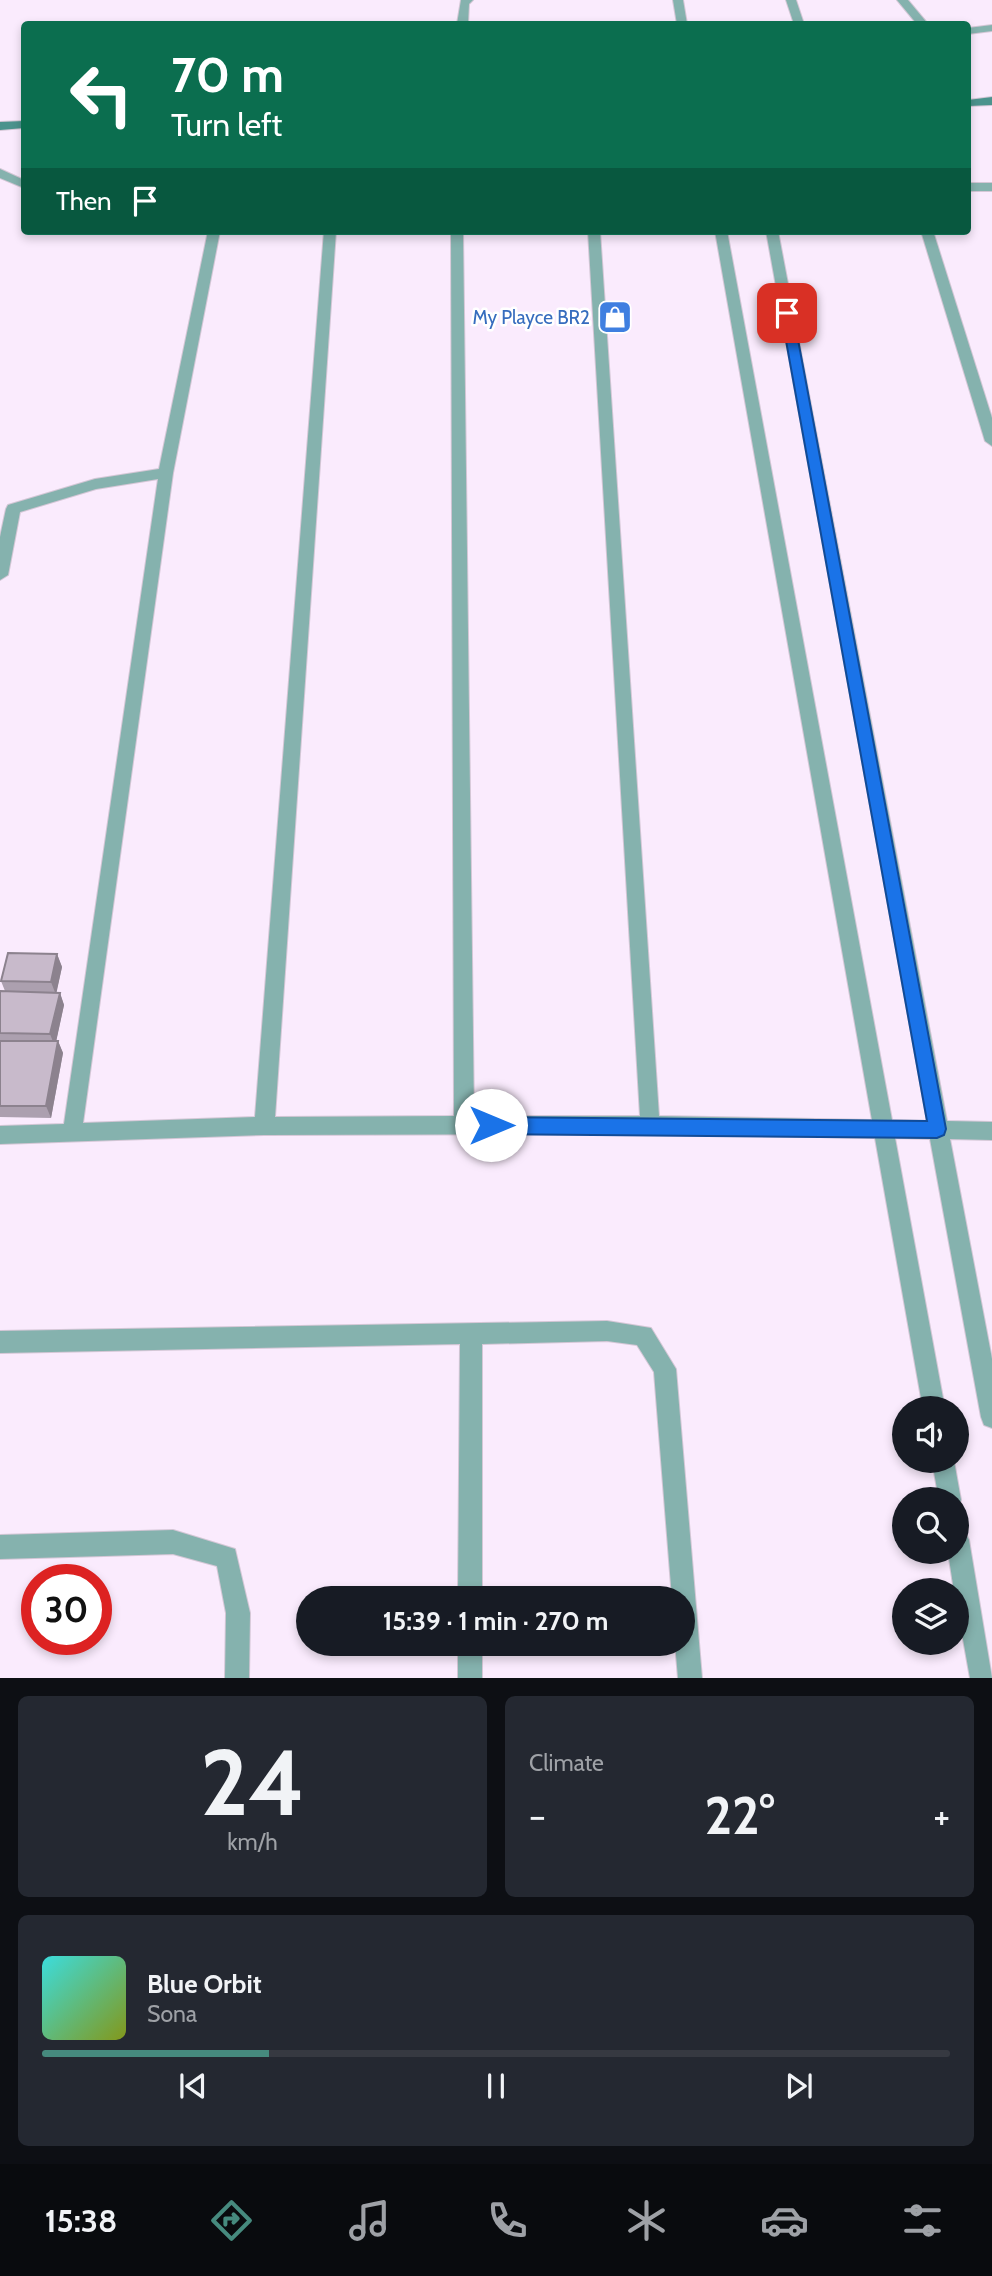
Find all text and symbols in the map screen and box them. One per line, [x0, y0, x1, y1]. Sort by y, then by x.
text: 70 m [171, 45, 284, 104]
icon: left [56, 49, 147, 140]
text: Turn left [171, 105, 282, 144]
icon: arrive [126, 182, 164, 220]
text: Then [56, 185, 112, 217]
pin [757, 283, 817, 343]
icon: arrive [768, 294, 806, 332]
shop icon: My Playce BR2 [596, 298, 634, 336]
place label: My Playce BR2 [472, 306, 590, 329]
position arrow [454, 1088, 528, 1162]
map controls [892, 1396, 969, 1655]
button: sound [892, 1396, 969, 1473]
button: search [892, 1487, 969, 1564]
speed limit sign: 30 [21, 1564, 112, 1655]
button: layers [892, 1578, 969, 1655]
text: 15:39 · 1 min · 270 m [383, 1605, 608, 1637]
text: 24 [200, 1727, 305, 1838]
text: Climate [529, 1749, 604, 1777]
text: 22° [704, 1784, 775, 1847]
text: − [529, 1792, 546, 1839]
text: + [933, 1792, 950, 1839]
text: km/h [227, 1828, 278, 1856]
text: Blue Orbit [147, 1968, 262, 2000]
text: Sona [147, 2000, 197, 2028]
icon: previous [174, 2067, 212, 2105]
icon: pause [477, 2067, 515, 2105]
icon: next [780, 2067, 818, 2105]
icon: directions [207, 2196, 256, 2245]
icon: music [345, 2196, 394, 2245]
icon: phone [483, 2196, 532, 2245]
icon: climate [622, 2196, 671, 2245]
icon: car [760, 2196, 809, 2245]
icon: filters [898, 2196, 947, 2245]
text: 15:38 [45, 2201, 117, 2240]

